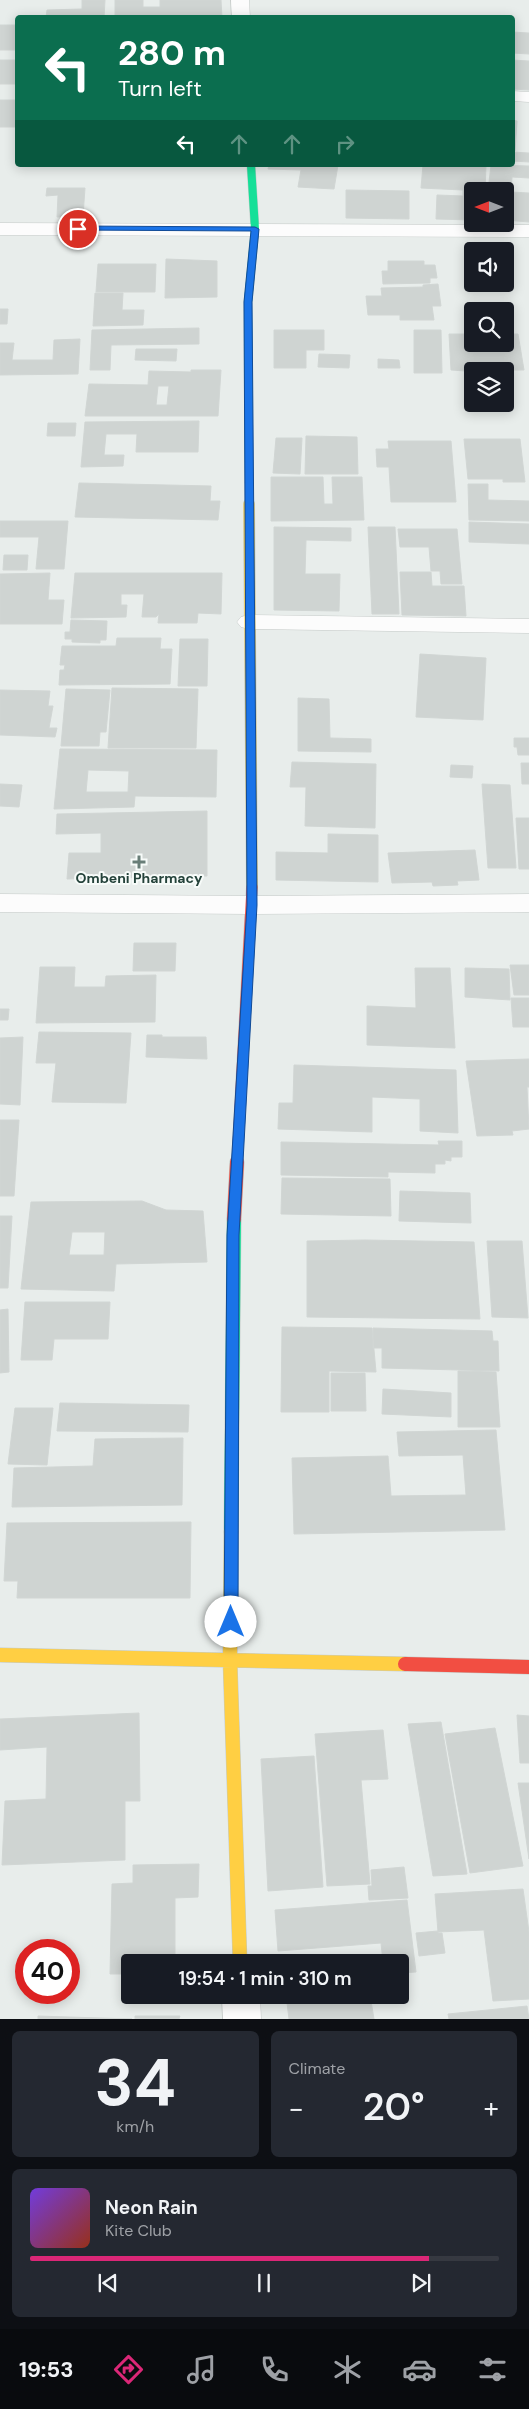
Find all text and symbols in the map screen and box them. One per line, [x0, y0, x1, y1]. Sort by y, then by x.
text: 280 m [118, 30, 226, 76]
icon: left [35, 35, 100, 100]
text: Turn left [118, 74, 202, 103]
icon: left [172, 130, 200, 158]
icon: ahead [225, 130, 253, 158]
icon: ahead [278, 130, 306, 158]
icon: right [331, 130, 359, 158]
north arrow [464, 182, 514, 232]
map controls [464, 182, 514, 412]
pin [57, 208, 99, 250]
icon: arrive [64, 215, 92, 243]
button: sound [464, 242, 514, 292]
button: search [464, 302, 514, 352]
button: layers [464, 362, 514, 412]
marker: Ombeni Pharmacy [133, 856, 145, 868]
place label: Ombeni Pharmacy [75, 869, 203, 887]
position arrow [204, 1595, 256, 1647]
speed limit sign: 40 [15, 1939, 80, 2004]
text: 19:54 · 1 min · 310 m [178, 1966, 352, 1991]
text: 34 [95, 2041, 176, 2125]
text: Climate [289, 2058, 345, 2079]
text: 20° [363, 2082, 425, 2132]
text: − [289, 2090, 304, 2127]
text: + [484, 2090, 499, 2127]
text: km/h [116, 2116, 154, 2137]
text: Neon Rain [105, 2195, 198, 2220]
text: Kite Club [105, 2220, 172, 2241]
icon: previous [94, 2269, 122, 2297]
icon: pause [250, 2269, 278, 2297]
icon: next [407, 2269, 435, 2297]
icon: directions [111, 2352, 146, 2387]
icon: music [184, 2352, 219, 2387]
icon: phone [257, 2352, 292, 2387]
icon: climate [330, 2352, 365, 2387]
icon: car [402, 2352, 437, 2387]
icon: filters [475, 2352, 510, 2387]
text: 19:53 [19, 2355, 73, 2384]

